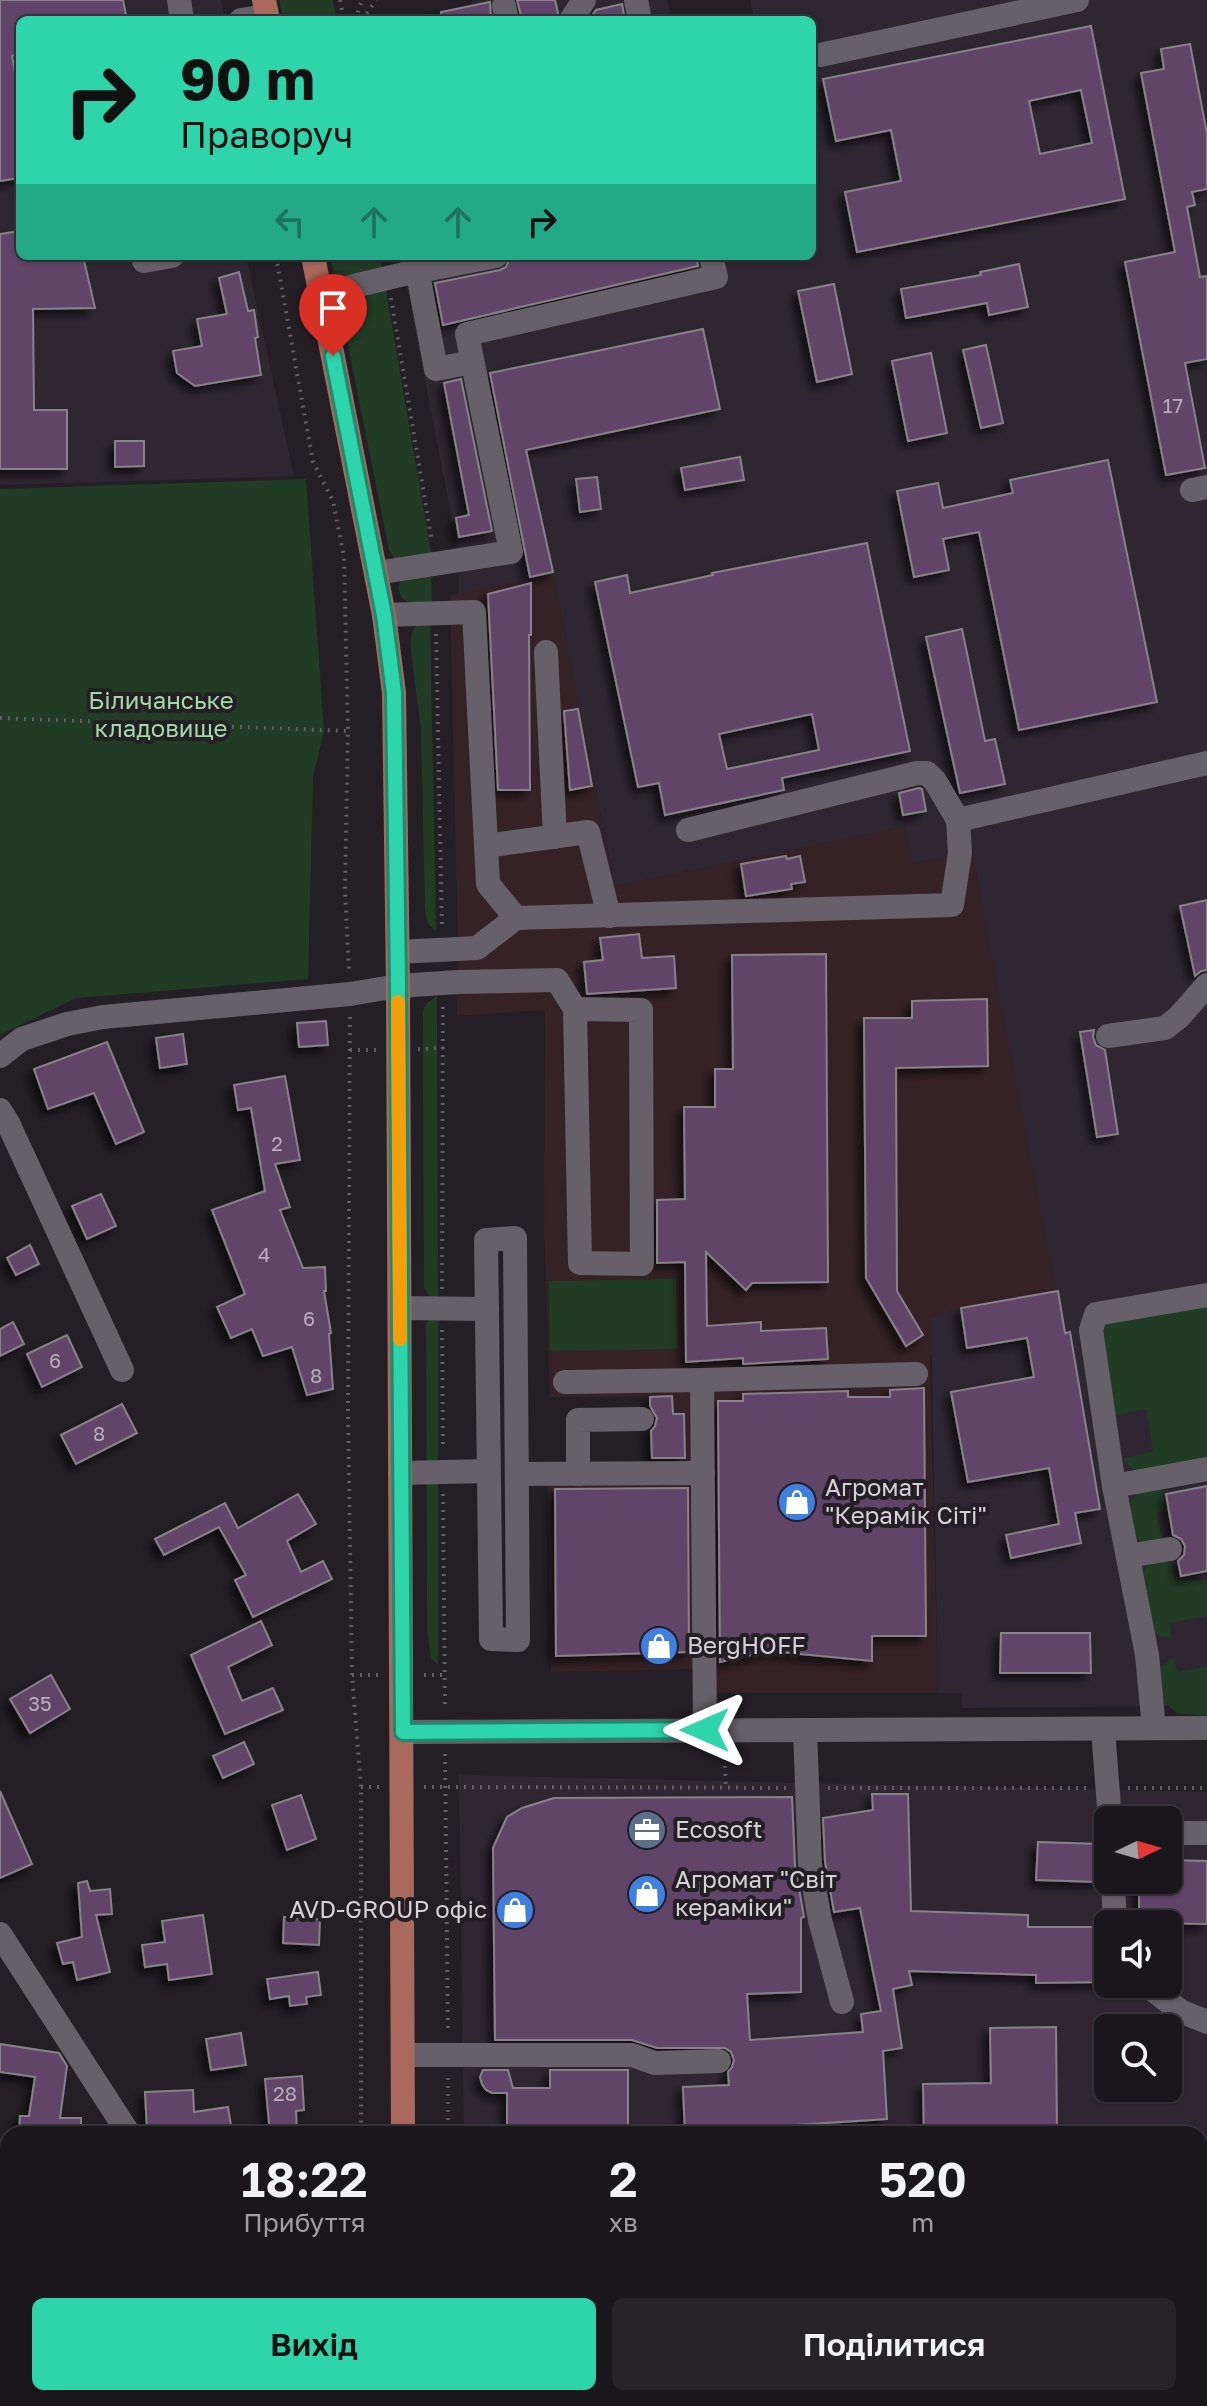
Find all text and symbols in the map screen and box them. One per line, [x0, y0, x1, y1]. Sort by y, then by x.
text: 90 m [180, 45, 315, 112]
icon: right [48, 48, 152, 152]
text: Праворуч [180, 113, 353, 156]
icon: left [268, 200, 312, 244]
icon: ahead [352, 200, 396, 244]
icon: ahead [436, 200, 480, 244]
icon: right [520, 200, 564, 244]
pin [299, 274, 367, 356]
icon: arrive [311, 286, 355, 330]
house number: 17 [1163, 393, 1183, 417]
park label: Біличанське кладовище [88, 685, 234, 742]
house number: 2 [271, 1131, 283, 1155]
house number: 4 [258, 1242, 270, 1266]
house number: 6 [303, 1306, 315, 1330]
house number: 6 [49, 1348, 61, 1372]
house number: 8 [310, 1363, 322, 1387]
house number: 8 [93, 1421, 105, 1445]
place label: Агромат "Керамік Сіті" [825, 1472, 987, 1529]
shop icon: Агромат "Керамік Сіті" [776, 1481, 818, 1523]
shop icon: BergHOFF [638, 1625, 680, 1667]
place label: BergHOFF [687, 1630, 805, 1659]
position arrow [663, 1688, 747, 1772]
house number: 35 [28, 1691, 52, 1715]
north arrow [1094, 1806, 1182, 1894]
map controls [1094, 1806, 1182, 2102]
office icon: Ecosoft [626, 1809, 668, 1851]
place label: Ecosoft [675, 1814, 762, 1843]
place label: Агромат "Світ кераміки" [675, 1864, 837, 1921]
shop icon: Агромат "Світ кераміки" [626, 1873, 668, 1915]
shop icon: AVD-GROUP офіс [494, 1889, 536, 1931]
place label: AVD-GROUP офіс [289, 1894, 487, 1923]
button: sound [1094, 1910, 1182, 1998]
button: search [1094, 2014, 1182, 2102]
house number: 28 [273, 2081, 297, 2105]
text: 18:22 [241, 2150, 368, 2208]
text: 2 [609, 2150, 638, 2208]
text: 520 [879, 2150, 967, 2208]
text: Прибуття [243, 2207, 365, 2238]
text: хв [609, 2207, 638, 2238]
text: m [911, 2207, 934, 2238]
button: Вихід [32, 2298, 596, 2390]
button: Поділитися [612, 2298, 1176, 2390]

